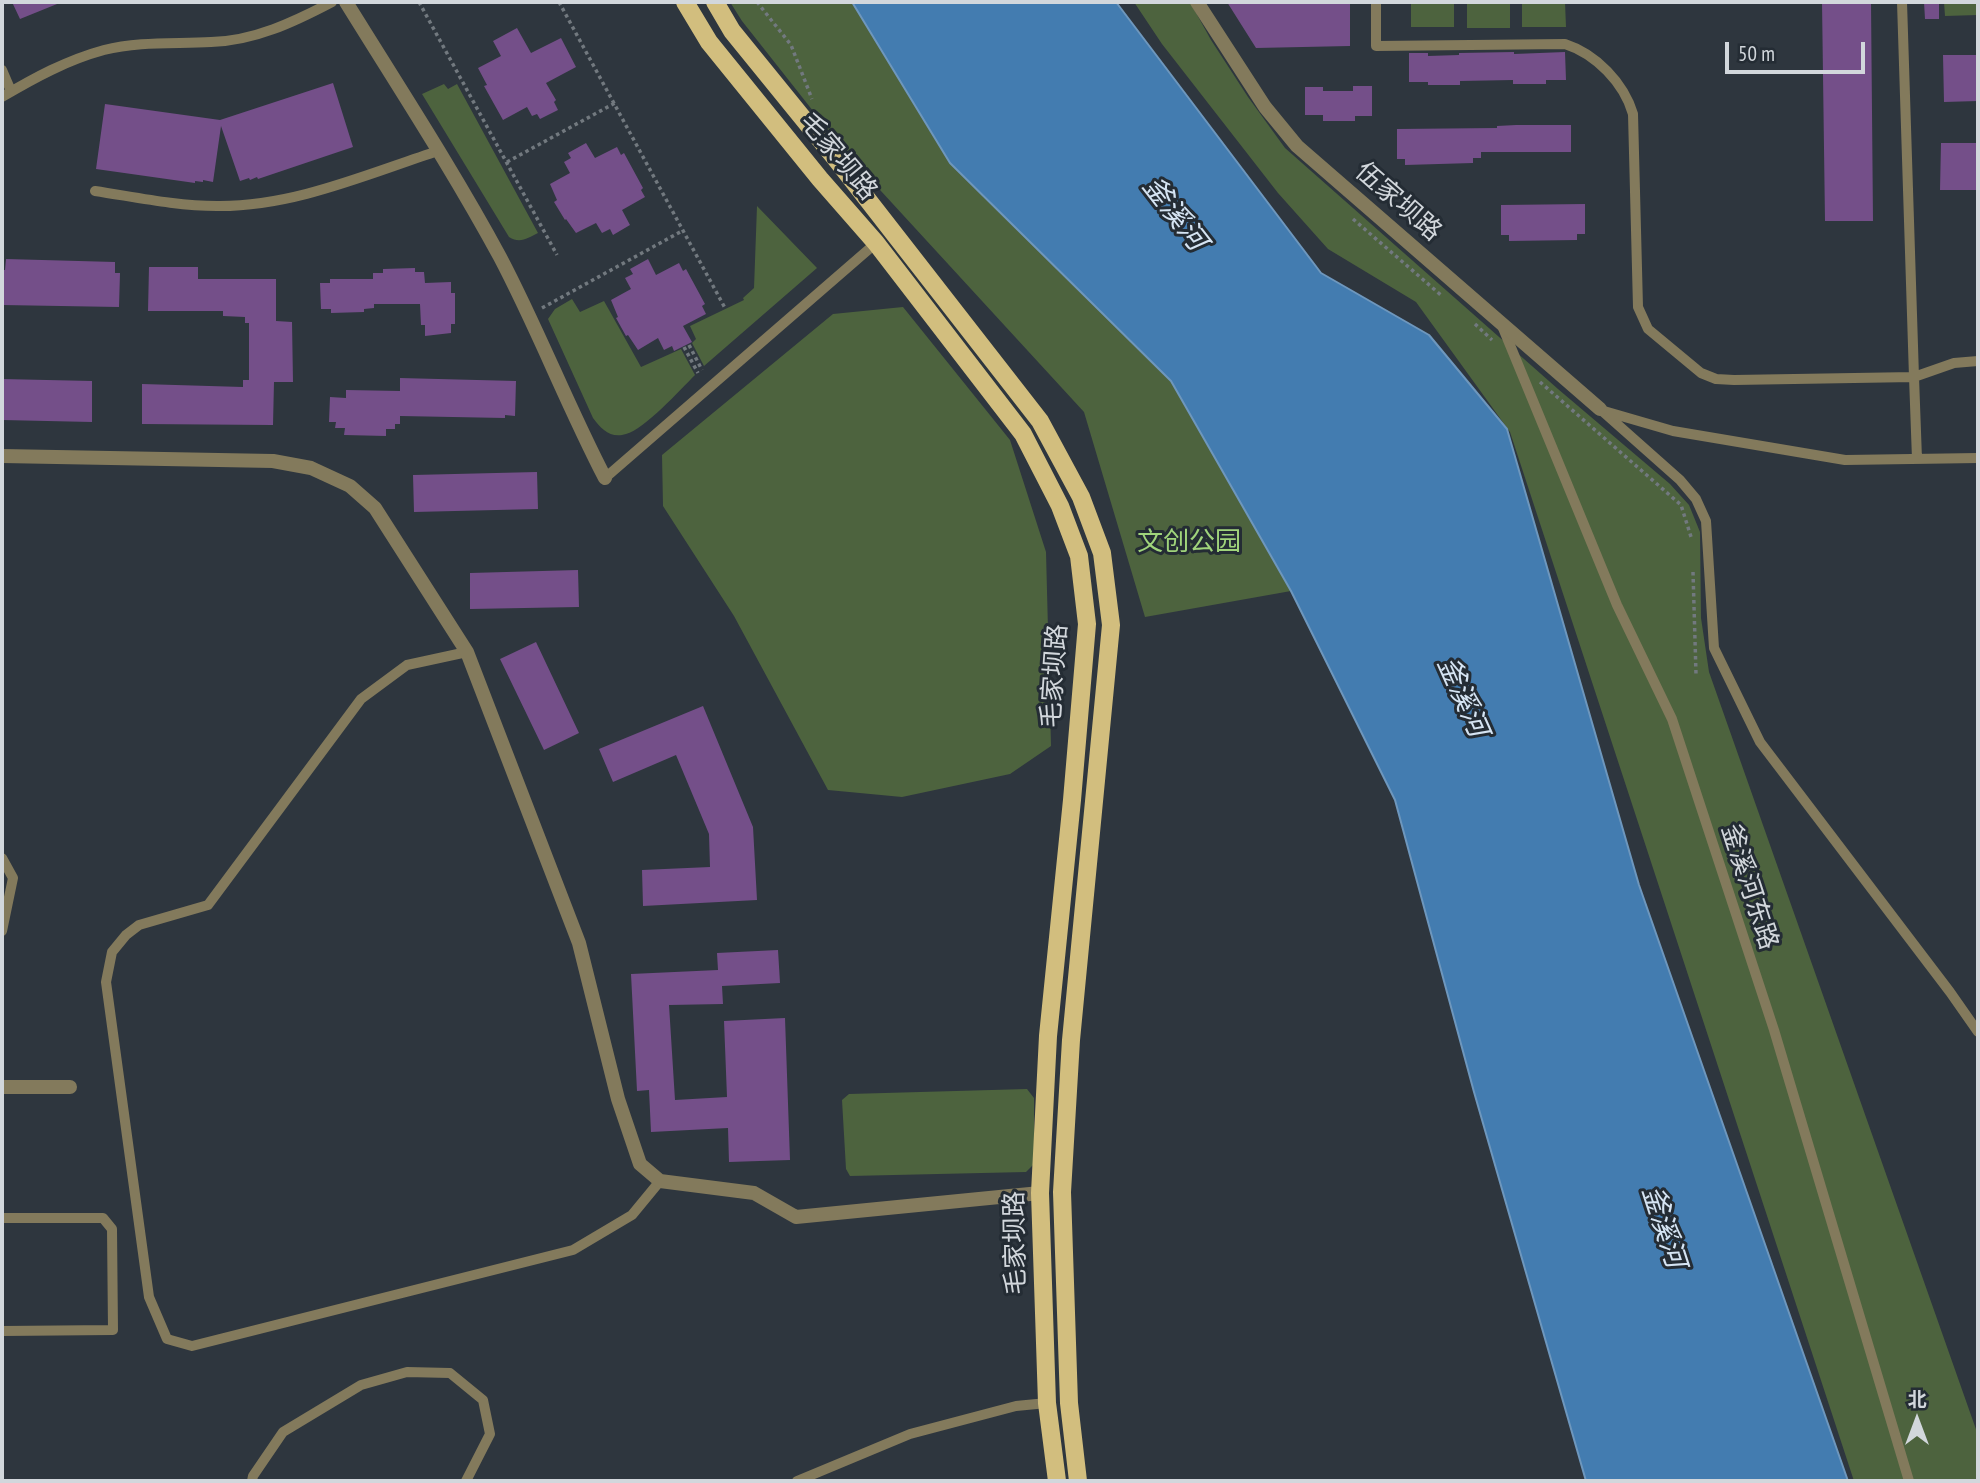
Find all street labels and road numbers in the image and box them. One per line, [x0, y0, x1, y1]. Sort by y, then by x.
street label: 毛家坝路 [793, 107, 883, 207]
street label: 伍家坝路 [1349, 156, 1447, 248]
street label: 毛家坝路 [1036, 623, 1074, 729]
street label: 釜溪河东路 [1714, 820, 1784, 954]
street label: 毛家坝路 [999, 1191, 1033, 1295]

